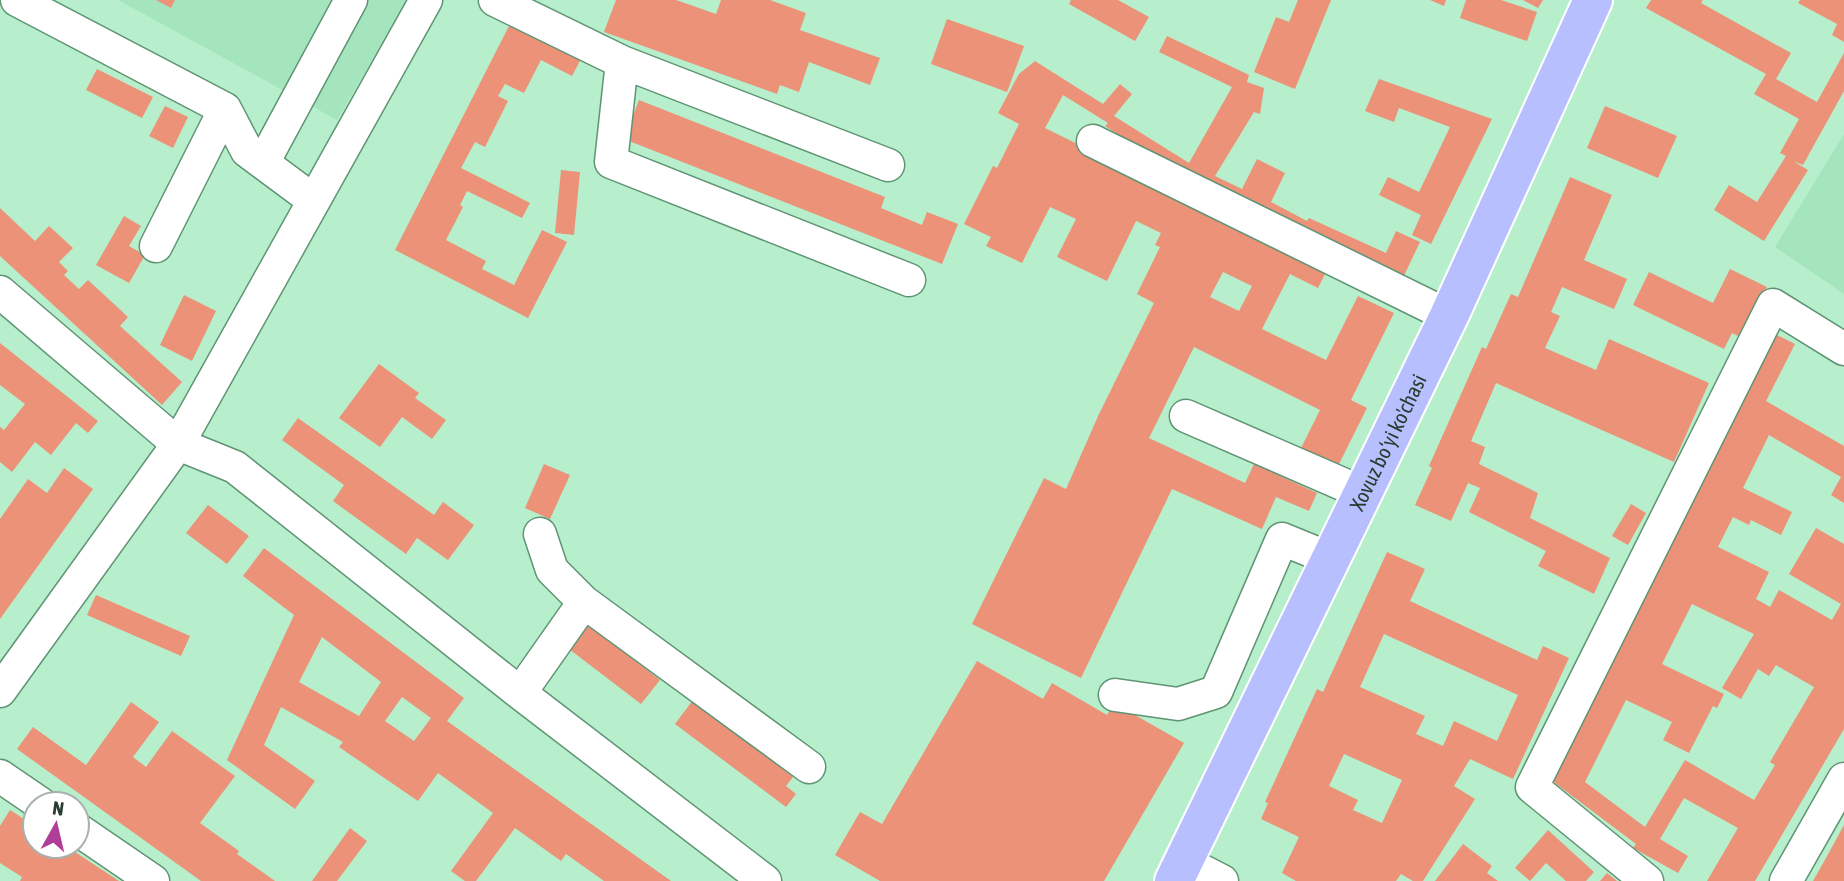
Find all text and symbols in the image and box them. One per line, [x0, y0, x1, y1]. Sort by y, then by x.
street label: Xovuz bo‘yi ko'chasi [1344, 370, 1431, 514]
north arrow [21, 790, 91, 860]
text: N [51, 796, 65, 820]

